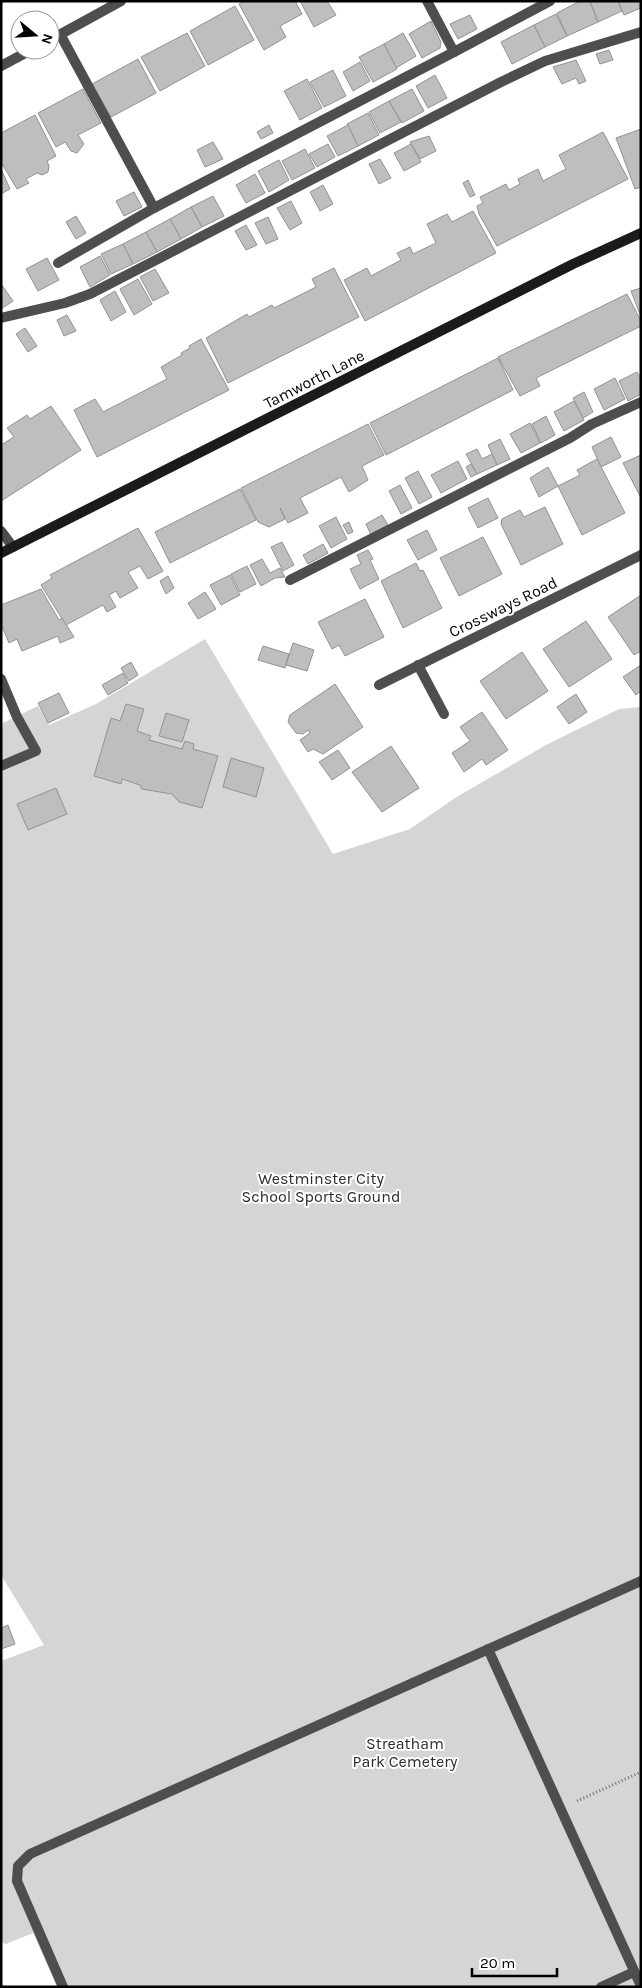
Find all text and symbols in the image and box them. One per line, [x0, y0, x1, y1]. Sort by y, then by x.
north arrow [10, 10, 60, 60]
text: N [37, 31, 57, 46]
street label: Tamworth Lane [261, 346, 367, 412]
street label: Crossways Road [446, 573, 560, 641]
park label: Westminster City School Sports Ground [242, 1169, 400, 1206]
park label: Streatham Park Cemetery [353, 1734, 458, 1771]
scale bar [472, 1946, 557, 1978]
text: 20 m [480, 1954, 515, 1972]

